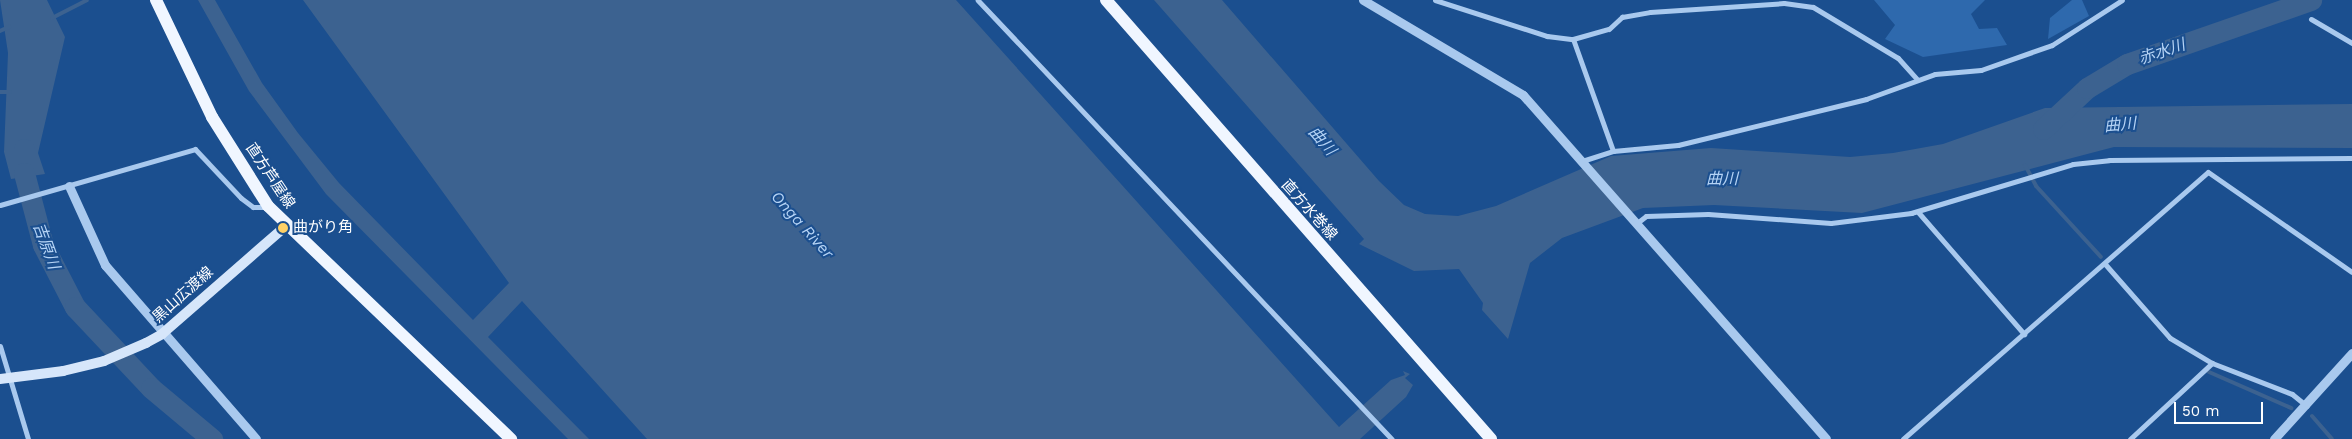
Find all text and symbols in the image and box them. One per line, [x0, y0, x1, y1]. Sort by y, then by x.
water label: 赤水川 [2136, 35, 2188, 69]
water label: 曲川 [2103, 114, 2137, 136]
water label: 曲川 [1304, 123, 1340, 159]
street label: 直方芦屋線 [242, 140, 298, 212]
water label: 曲川 [1706, 169, 1738, 189]
street label: 直方水巻線 [1277, 176, 1341, 244]
water label: Onga River [767, 187, 837, 263]
place label: 曲がり角 [293, 219, 353, 237]
water label: 吉原川 [29, 220, 63, 272]
marker: 曲がり角 [277, 222, 289, 234]
street label: 黒山広渡線 [149, 263, 217, 327]
scale bar [2177, 392, 2266, 424]
text: 50 m [2182, 402, 2219, 420]

